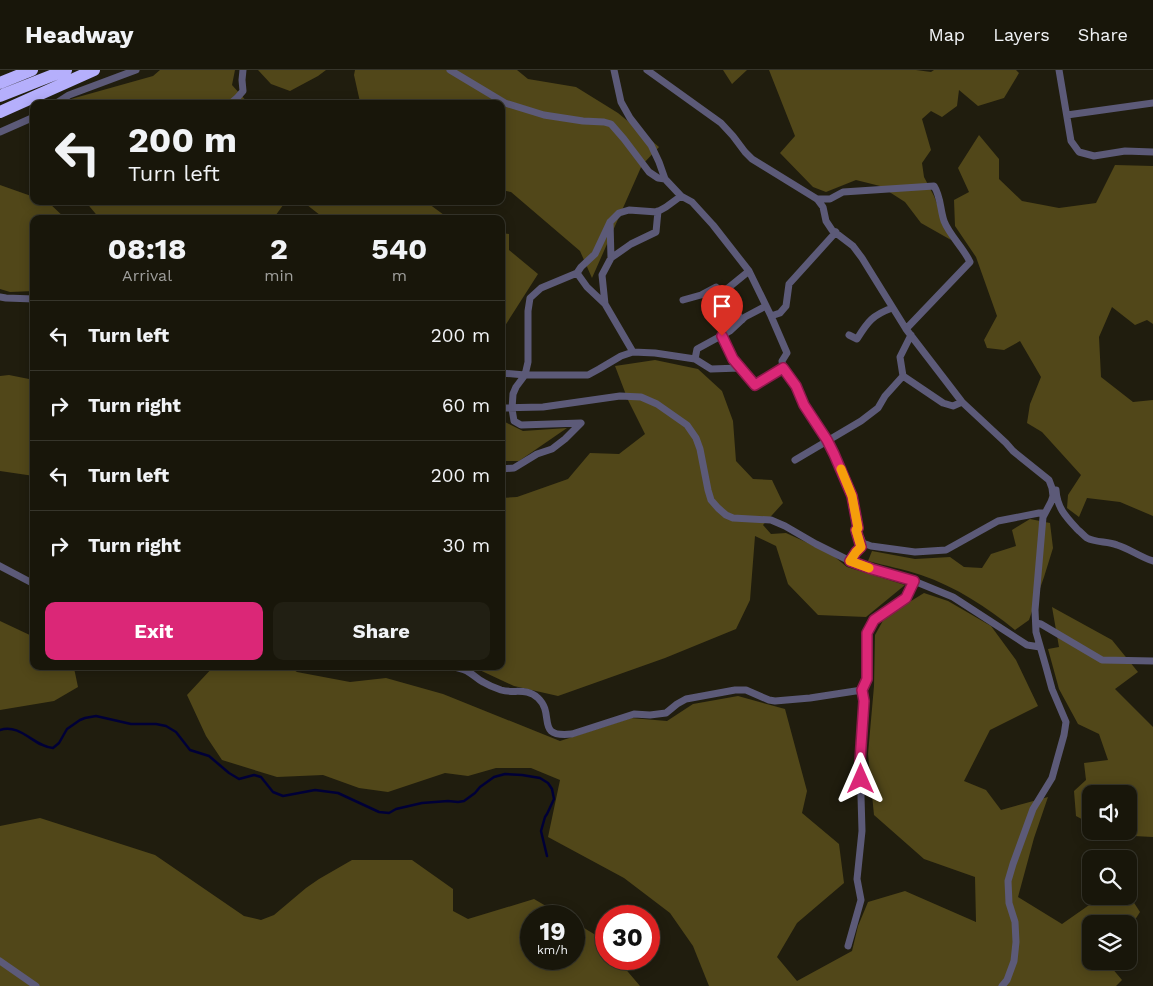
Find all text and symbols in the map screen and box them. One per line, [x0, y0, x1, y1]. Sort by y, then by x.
text: Headway [25, 21, 134, 49]
text: Map [928, 24, 965, 45]
text: Layers [993, 24, 1050, 45]
text: Share [1078, 24, 1128, 45]
text: 200 m [128, 119, 237, 161]
icon: left [45, 120, 110, 185]
text: Turn left [128, 161, 220, 186]
text: 08:18 [108, 231, 187, 266]
text: 2 [270, 231, 288, 266]
text: 540 [371, 231, 427, 266]
text: Arrival [122, 266, 172, 285]
text: min [264, 266, 294, 285]
text: m [392, 266, 407, 285]
pin [701, 285, 743, 336]
icon: arrive [708, 292, 736, 320]
icon: left [45, 322, 73, 350]
text: Turn left [88, 324, 169, 347]
text: 200 m [431, 324, 490, 347]
icon: right [45, 392, 73, 420]
text: Turn right [88, 394, 181, 417]
text: 60 m [442, 394, 490, 417]
icon: left [45, 462, 73, 490]
text: Turn left [88, 464, 169, 487]
text: 200 m [431, 464, 490, 487]
icon: right [45, 532, 73, 560]
text: Turn right [88, 534, 181, 557]
text: 30 m [443, 534, 490, 557]
button: Exit [45, 602, 263, 660]
button: Share [273, 602, 490, 660]
position arrow [834, 752, 886, 804]
map controls [1082, 785, 1137, 970]
button: sound [1082, 785, 1137, 840]
button: search [1082, 850, 1137, 905]
speed limit sign: 30 [595, 905, 660, 970]
button: layers [1082, 915, 1137, 970]
text: 19 [539, 917, 566, 946]
text: km/h [537, 943, 568, 957]

